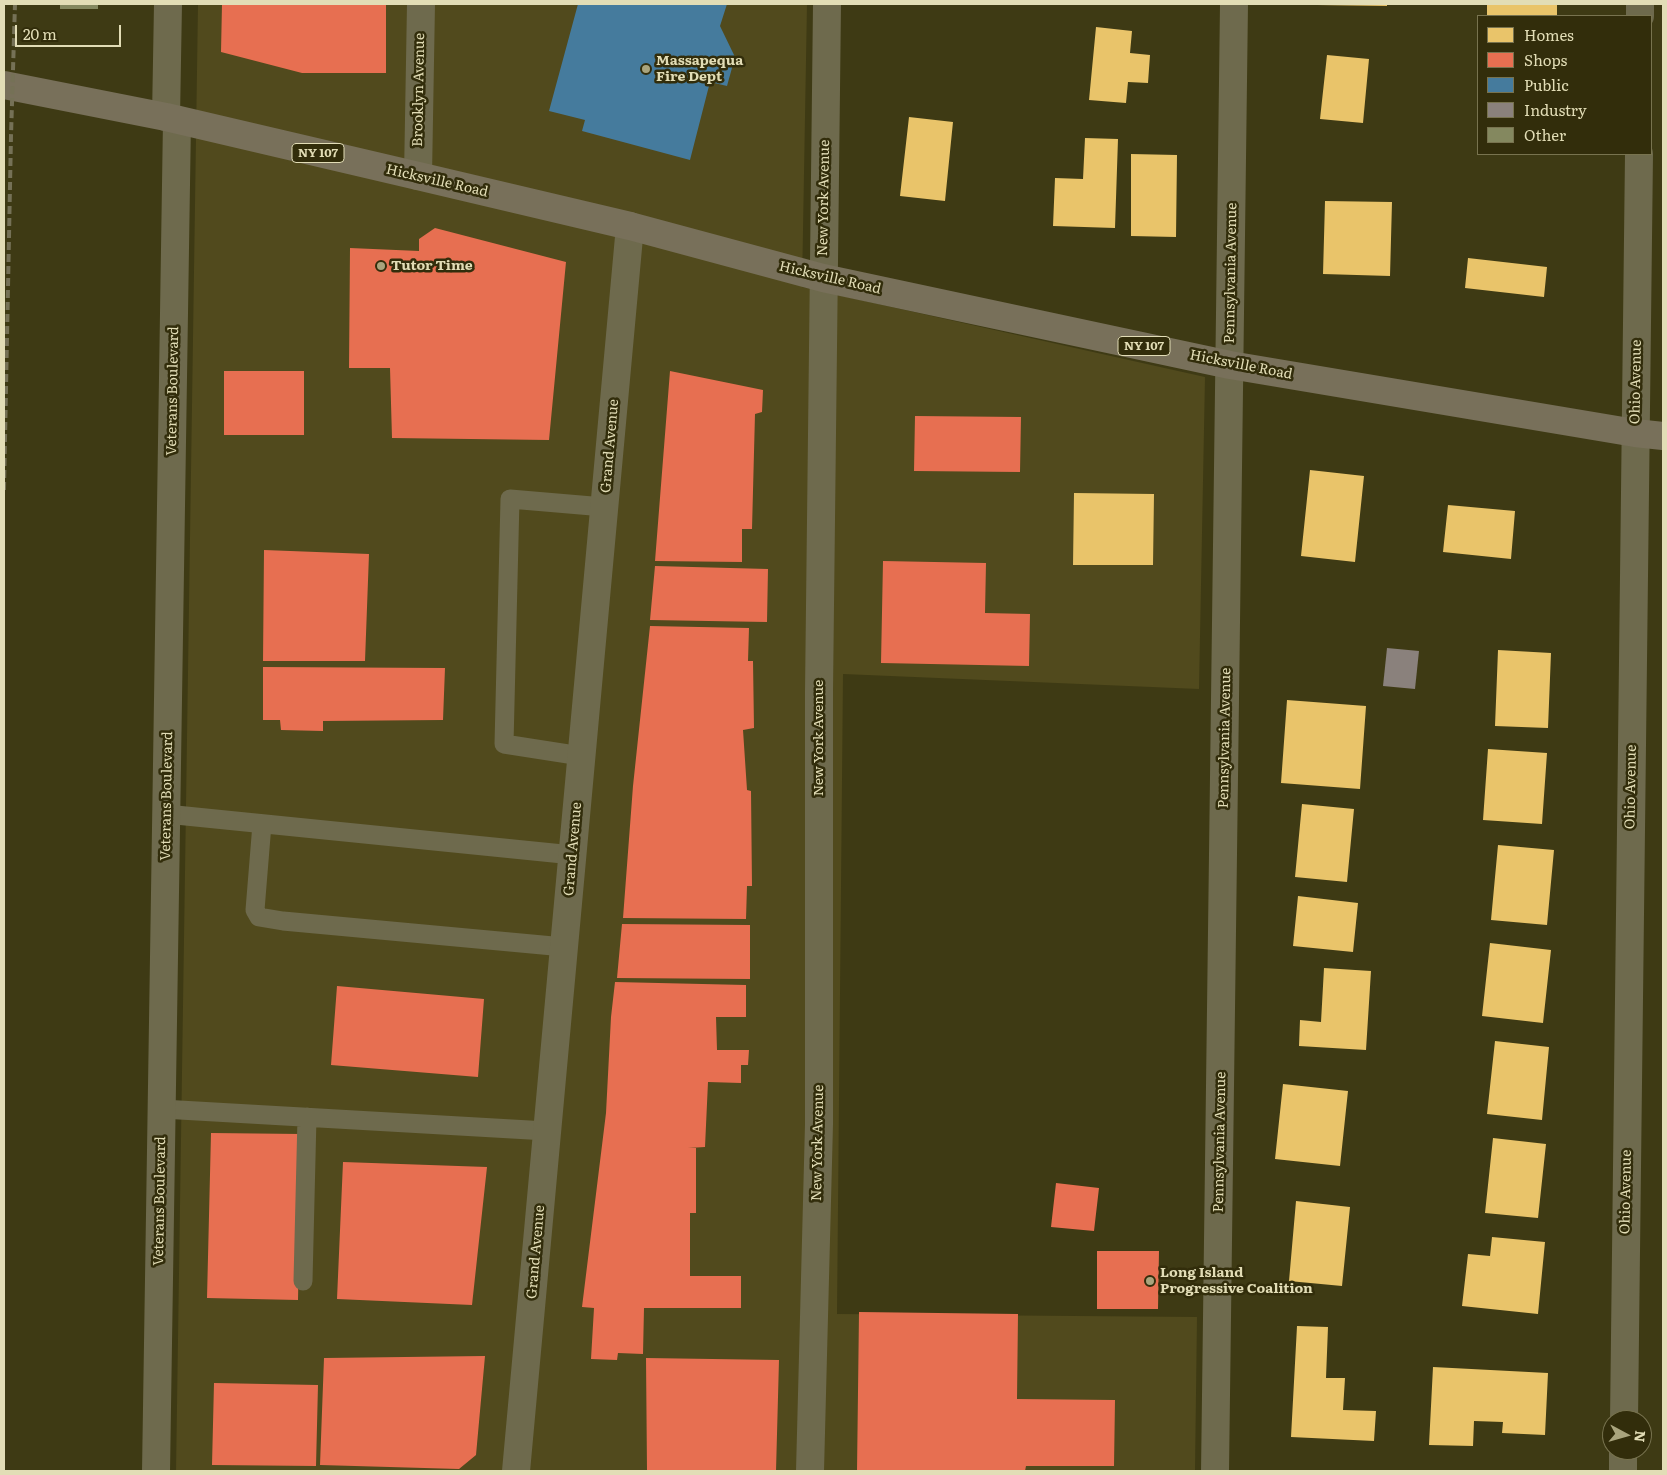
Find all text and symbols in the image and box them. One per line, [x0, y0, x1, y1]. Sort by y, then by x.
scale bar [18, 15, 124, 47]
legend [1477, 15, 1652, 155]
text: 20 m [23, 22, 57, 45]
text: Homes [1524, 23, 1574, 46]
street label: Brooklyn Avenue [410, 33, 428, 147]
text: Shops [1524, 48, 1567, 71]
place label: Massapequa Fire Dept [656, 53, 743, 85]
marker: Massapequa Fire Dept [640, 63, 652, 75]
text: Public [1524, 73, 1569, 96]
text: Industry [1524, 98, 1587, 121]
text: Other [1524, 123, 1566, 146]
street label: New York Avenue [815, 140, 833, 256]
road number: NY 107 [292, 144, 344, 162]
street label: Hicksville Road [384, 161, 490, 201]
street label: Pennsylvania Avenue [1221, 202, 1241, 344]
place label: Tutor Time [391, 258, 473, 274]
street label: Hicksville Road [777, 258, 883, 298]
marker: Tutor Time [375, 260, 387, 272]
street label: Veterans Boulevard [163, 326, 183, 456]
road number: NY 107 [1118, 336, 1170, 356]
street label: Ohio Avenue [1627, 340, 1645, 424]
street label: Hicksville Road [1188, 347, 1294, 383]
street label: Grand Avenue [598, 398, 622, 494]
street label: Pennsylvania Avenue [1215, 667, 1235, 809]
street label: New York Avenue [811, 680, 827, 796]
street label: Veterans Boulevard [157, 731, 177, 861]
street label: Ohio Avenue [1622, 745, 1640, 829]
street label: Grand Avenue [561, 801, 585, 897]
street label: Pennsylvania Avenue [1210, 1071, 1230, 1213]
street label: New York Avenue [809, 1085, 827, 1201]
street label: Veterans Boulevard [150, 1136, 170, 1266]
street label: Ohio Avenue [1617, 1150, 1635, 1234]
street label: Grand Avenue [524, 1204, 548, 1300]
place label: Long Island Progressive Coalition [1160, 1265, 1313, 1298]
marker: Long Island Progressive Coalition [1144, 1275, 1156, 1287]
north arrow [1602, 1410, 1652, 1460]
text: N [1630, 1430, 1651, 1443]

